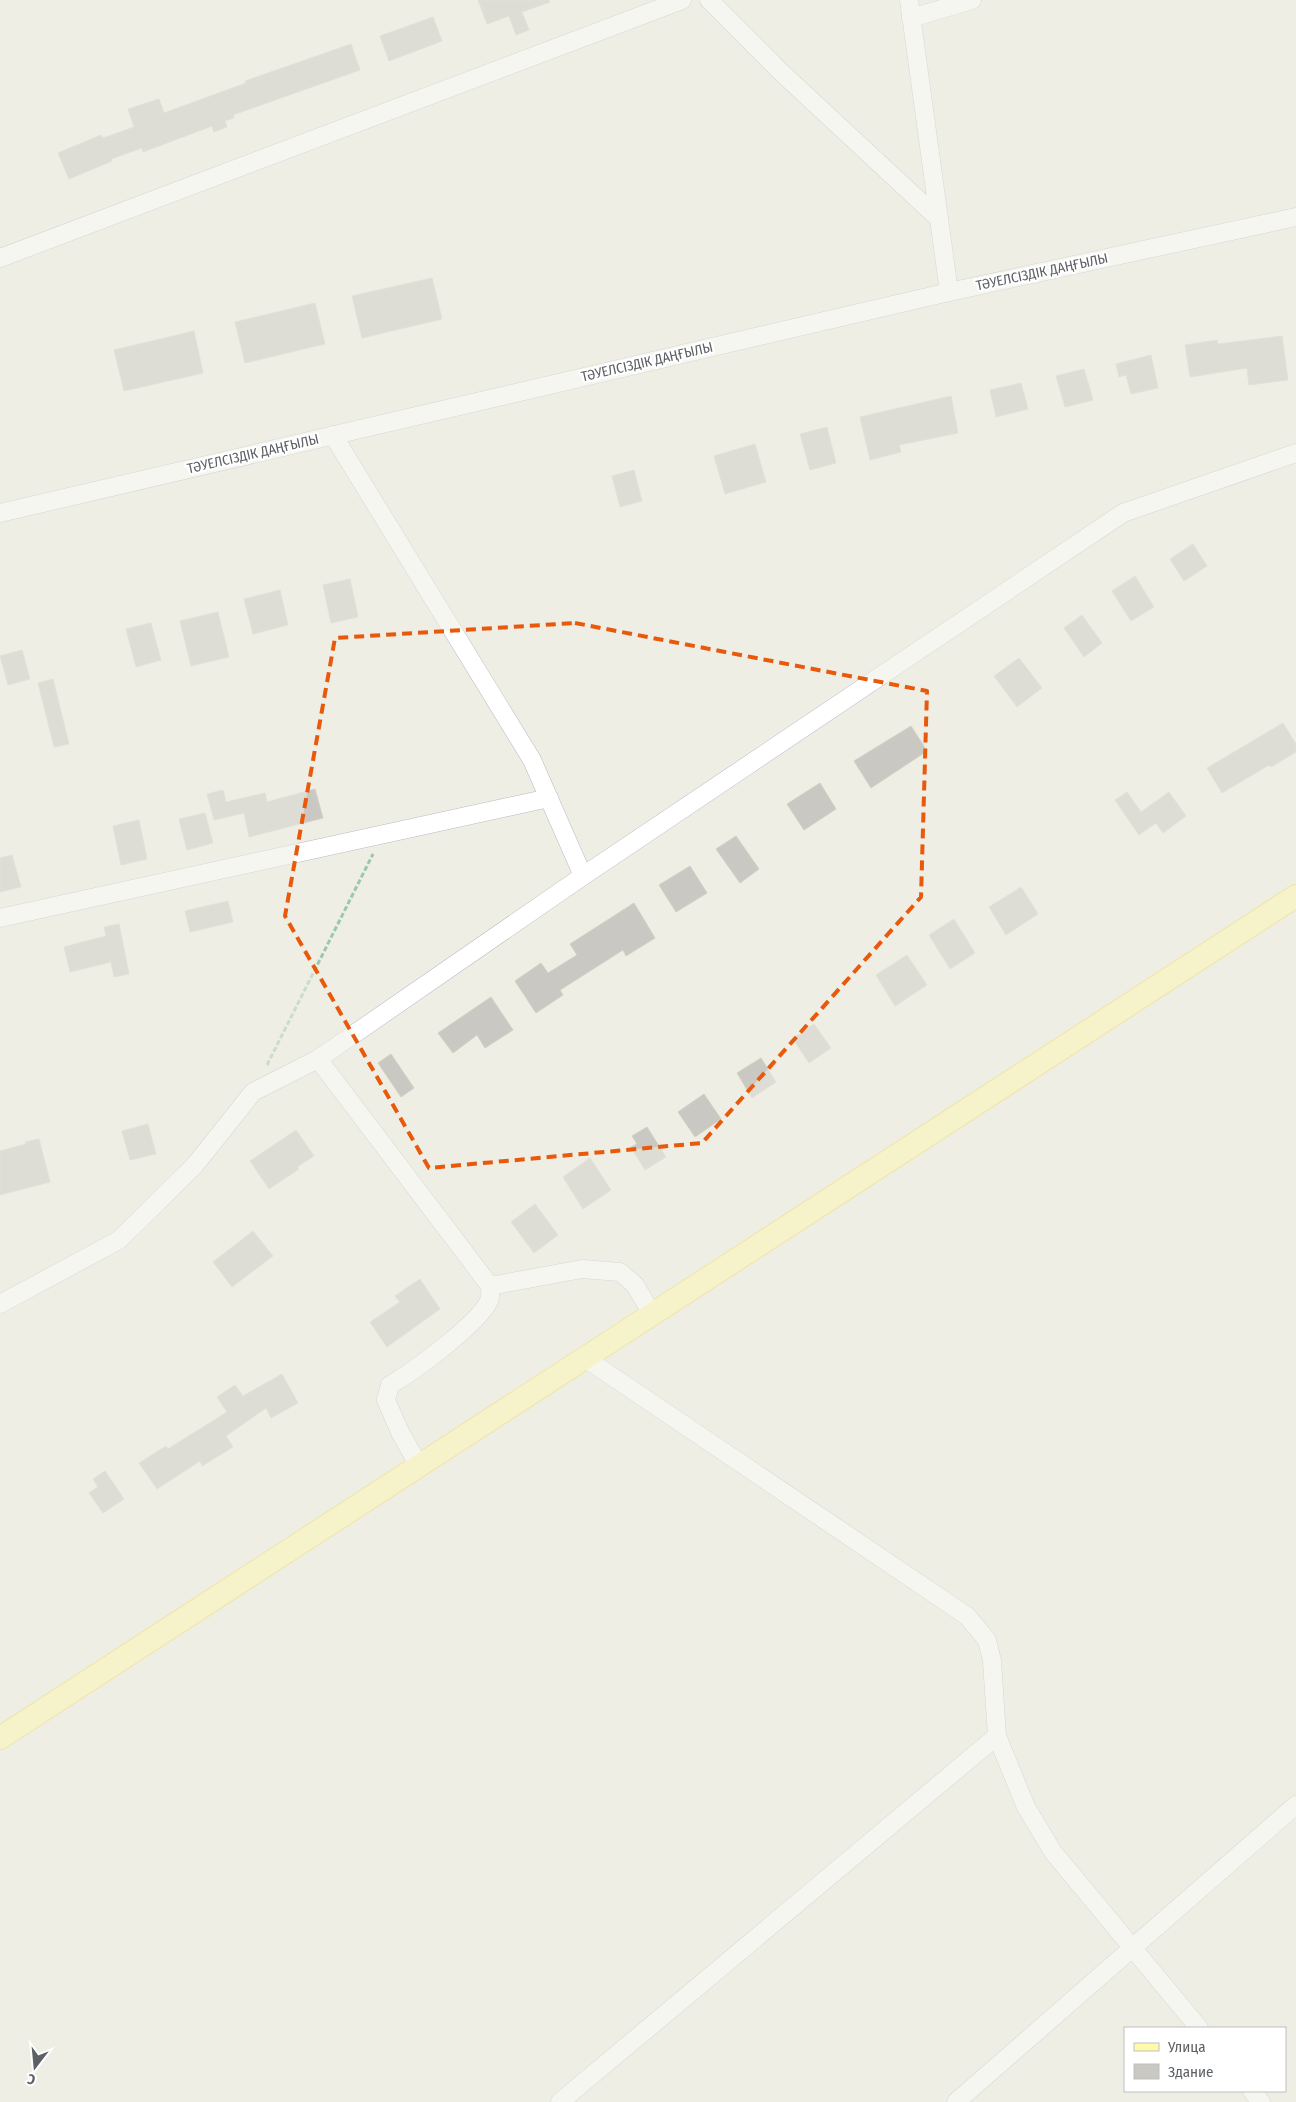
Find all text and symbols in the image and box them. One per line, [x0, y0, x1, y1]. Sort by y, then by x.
street label: ТӘУЕЛСІЗДІК ДАҢҒЫЛЫ [974, 250, 1110, 294]
street label: ТӘУЕЛСІЗДІК ДАҢҒЫЛЫ [580, 339, 714, 385]
street label: ТӘУЕЛСІЗДІК ДАҢҒЫЛЫ [186, 431, 320, 477]
legend [1124, 2027, 1286, 2092]
text: Улица [1167, 2038, 1206, 2056]
north arrow [10, 2042, 60, 2092]
text: Здание [1168, 2063, 1214, 2081]
text: С [25, 2070, 37, 2088]

